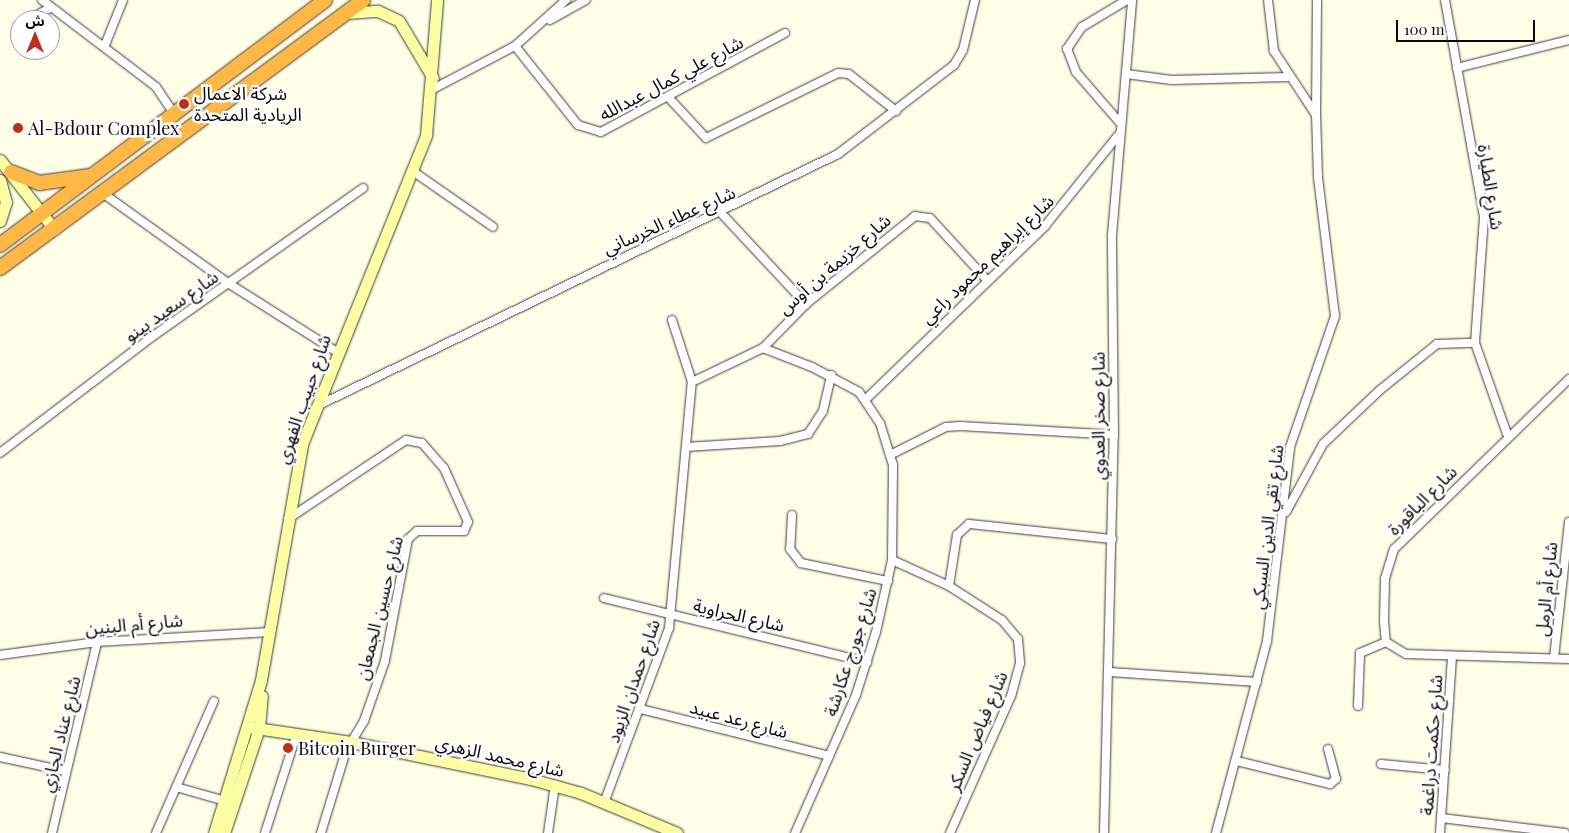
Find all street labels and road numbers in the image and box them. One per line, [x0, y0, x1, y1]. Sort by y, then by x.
street label: شارع علي كمال عبدالله [595, 31, 747, 125]
street label: شارع الطيارة [1474, 143, 1508, 231]
street label: شارع عطاء الخرساني [599, 181, 739, 259]
street label: شارع إبراهيم محمود راعي [916, 190, 1058, 328]
street label: شارع خزيمة بن أوس [773, 209, 895, 319]
street label: شارع سعيد بينو [120, 266, 222, 346]
street label: شارع حبيب الفهري [271, 332, 335, 466]
street label: شارع صخر العدوي [1087, 352, 1109, 480]
street label: شارع تقي الدين السبكي [1246, 443, 1288, 611]
street label: شارع الباقورة [1383, 461, 1461, 539]
street label: شارع حسين الجمعان [351, 534, 407, 682]
street label: شارع أم الرمل [1530, 541, 1562, 637]
street label: شارع جورج عكارشة [819, 585, 881, 719]
street label: شارع الحراوية [691, 594, 787, 636]
street label: شارع أم البنين [84, 609, 184, 639]
street label: شارع حمدان الزيود [602, 616, 664, 746]
street label: شارع فياض السكر [942, 668, 1012, 794]
street label: شارع عناد الجازي [35, 674, 85, 794]
street label: شارع حكمت دراغمة [1415, 674, 1447, 816]
street label: شارع رعد عبيد [688, 696, 790, 742]
street label: شارع محمد الزهري [434, 731, 566, 781]

